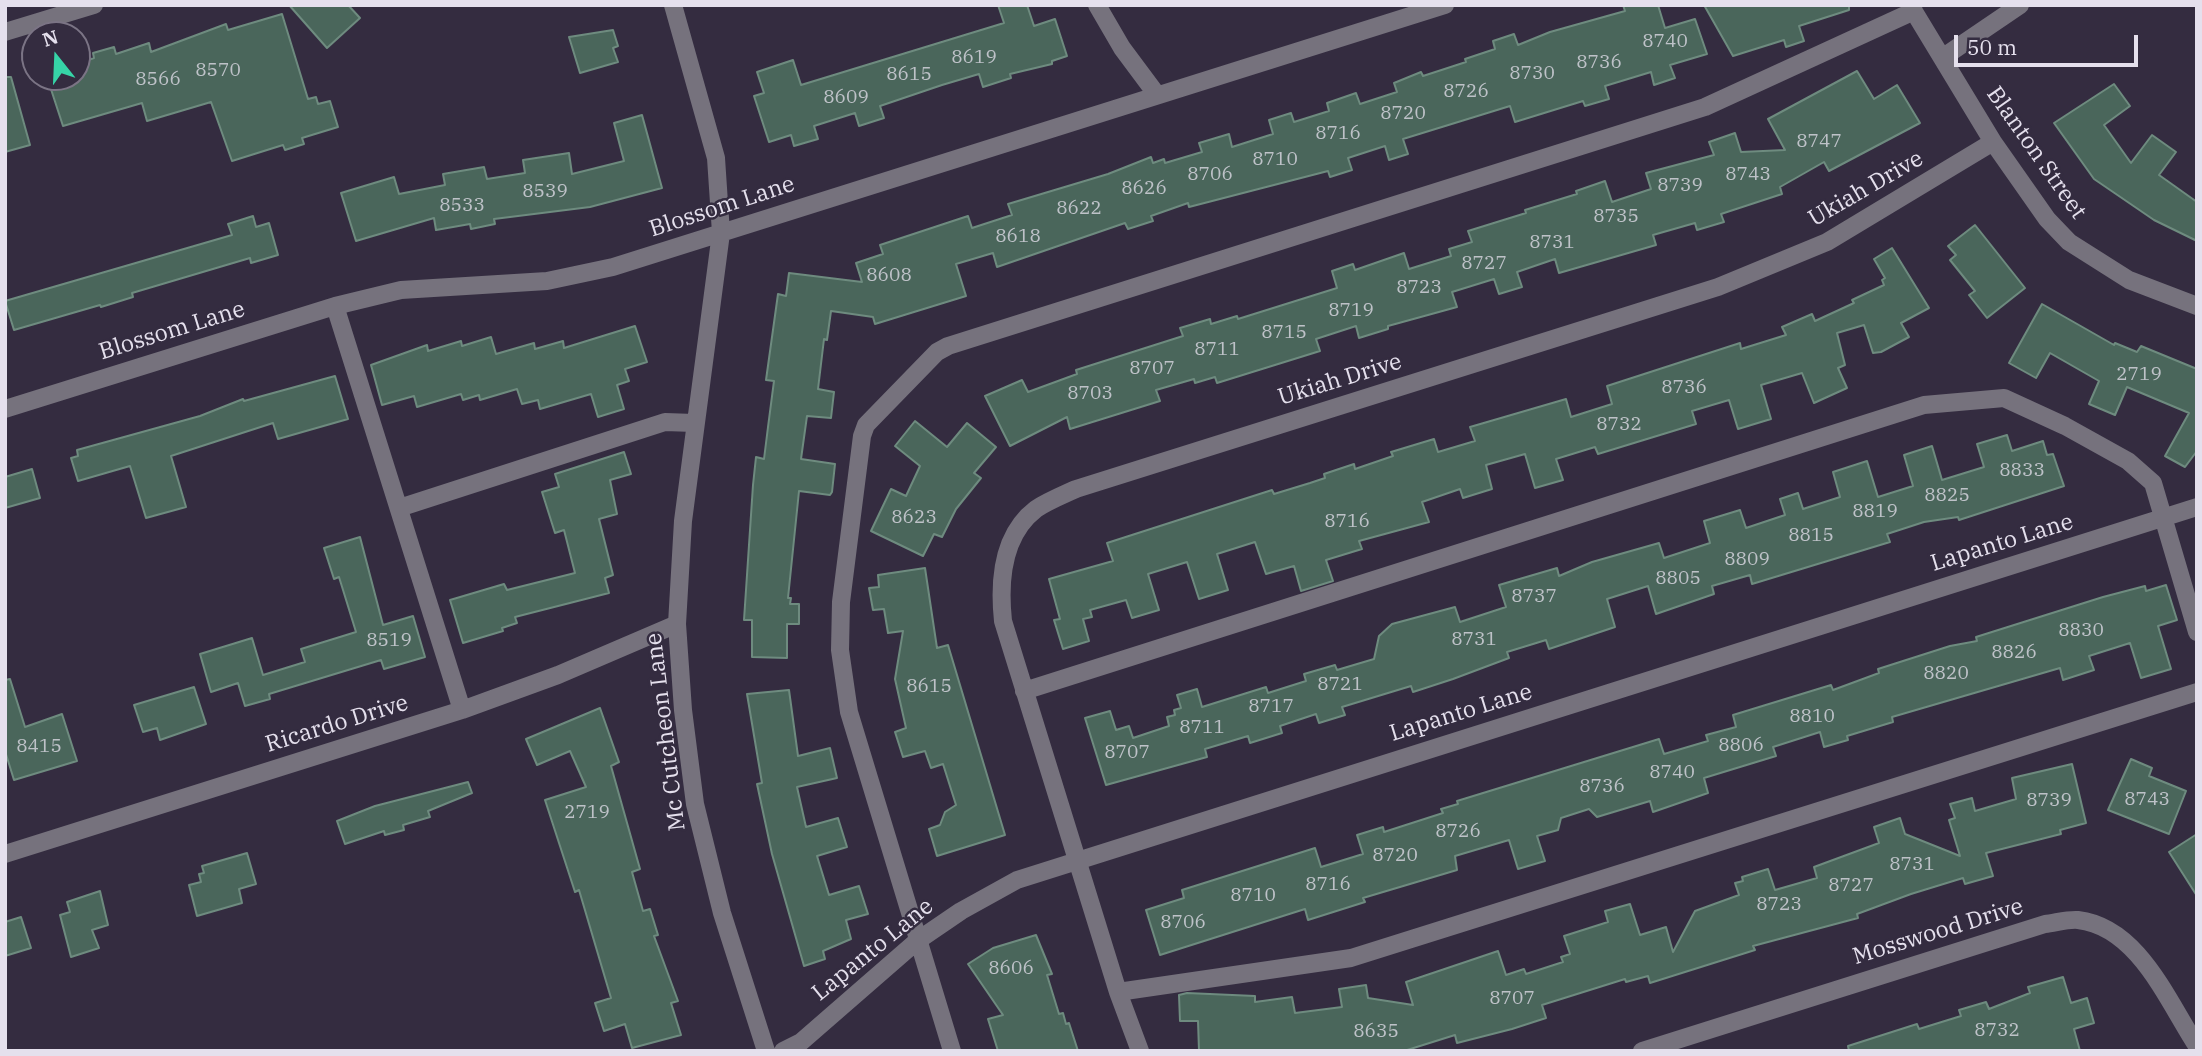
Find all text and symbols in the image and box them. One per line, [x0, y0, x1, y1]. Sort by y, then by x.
north arrow [21, 21, 91, 91]
scale bar [1957, 21, 2141, 65]
text: N [39, 24, 61, 52]
house number: 8740 [1642, 31, 1688, 53]
text: 50 m [1967, 33, 2017, 61]
house number: 8619 [951, 47, 997, 69]
house number: 8736 [1576, 52, 1622, 74]
house number: 8570 [195, 60, 241, 82]
house number: 8730 [1509, 63, 1555, 85]
house number: 8615 [886, 64, 932, 86]
house number: 8566 [135, 69, 181, 91]
house number: 8726 [1443, 81, 1489, 103]
street label: Blanton Street [1980, 81, 2092, 225]
house number: 8609 [823, 87, 869, 109]
house number: 8720 [1380, 103, 1426, 125]
house number: 8716 [1315, 123, 1361, 145]
house number: 8747 [1796, 131, 1842, 153]
street label: Ukiah Drive [1804, 145, 1928, 233]
house number: 8710 [1252, 149, 1298, 171]
house number: 8706 [1187, 164, 1233, 186]
house number: 8743 [1725, 164, 1771, 186]
street label: Blossom Lane [646, 171, 798, 243]
house number: 8739 [1657, 175, 1703, 197]
house number: 8626 [1121, 178, 1167, 200]
house number: 8539 [522, 181, 568, 203]
house number: 8533 [439, 195, 485, 217]
house number: 8622 [1056, 198, 1102, 220]
house number: 8735 [1593, 206, 1639, 228]
house number: 8618 [995, 226, 1041, 248]
house number: 8731 [1529, 232, 1575, 254]
house number: 8727 [1461, 253, 1507, 275]
house number: 8608 [866, 265, 912, 287]
house number: 8723 [1396, 277, 1442, 299]
street label: Blossom Lane [96, 296, 248, 366]
house number: 8719 [1328, 300, 1374, 322]
house number: 8715 [1261, 322, 1307, 344]
house number: 8711 [1194, 339, 1240, 361]
street label: Ukiah Drive [1275, 348, 1405, 412]
house number: 8707 [1129, 358, 1175, 380]
house number: 2719 [2116, 364, 2162, 386]
house number: 8736 [1661, 377, 1707, 399]
house number: 8703 [1067, 383, 1113, 405]
house number: 8732 [1596, 414, 1642, 436]
house number: 8833 [1999, 460, 2045, 482]
house number: 8825 [1924, 485, 1970, 507]
house number: 8819 [1852, 501, 1898, 523]
house number: 8623 [891, 507, 937, 529]
street label: Lapanto Lane [1927, 508, 2077, 578]
house number: 8716 [1324, 511, 1370, 533]
house number: 8815 [1788, 525, 1834, 547]
house number: 8809 [1724, 549, 1770, 571]
house number: 8805 [1655, 568, 1701, 590]
house number: 8737 [1511, 586, 1557, 608]
house number: 8830 [2058, 620, 2104, 642]
house number: 8731 [1451, 629, 1497, 651]
house number: 8519 [366, 630, 412, 652]
street label: Mc Cutcheon Lane [640, 631, 692, 833]
house number: 8826 [1991, 642, 2037, 664]
house number: 8820 [1923, 663, 1969, 685]
house number: 8721 [1317, 674, 1363, 696]
house number: 8615 [906, 676, 952, 698]
street label: Lapanto Lane [1386, 678, 1536, 748]
street label: Ricardo Drive [262, 689, 412, 759]
house number: 8717 [1248, 696, 1294, 718]
house number: 8810 [1789, 706, 1835, 728]
house number: 8711 [1179, 717, 1225, 739]
house number: 8806 [1718, 735, 1764, 757]
house number: 8415 [16, 736, 62, 758]
house number: 8707 [1104, 742, 1150, 764]
house number: 8740 [1649, 762, 1695, 784]
house number: 8736 [1579, 776, 1625, 798]
house number: 8743 [2124, 789, 2170, 811]
house number: 8739 [2026, 790, 2072, 812]
house number: 2719 [564, 802, 610, 824]
house number: 8726 [1435, 821, 1481, 843]
house number: 8720 [1372, 845, 1418, 867]
house number: 8731 [1889, 854, 1935, 876]
house number: 8716 [1305, 874, 1351, 896]
house number: 8727 [1828, 875, 1874, 897]
house number: 8710 [1230, 885, 1276, 907]
street label: Lapanto Lane [807, 893, 939, 1007]
street label: Mosswood Drive [1849, 893, 2027, 971]
house number: 8723 [1756, 894, 1802, 916]
house number: 8706 [1160, 912, 1206, 934]
house number: 8606 [988, 958, 1034, 980]
house number: 8707 [1489, 988, 1535, 1010]
house number: 8732 [1974, 1020, 2020, 1042]
house number: 8635 [1353, 1021, 1399, 1043]

